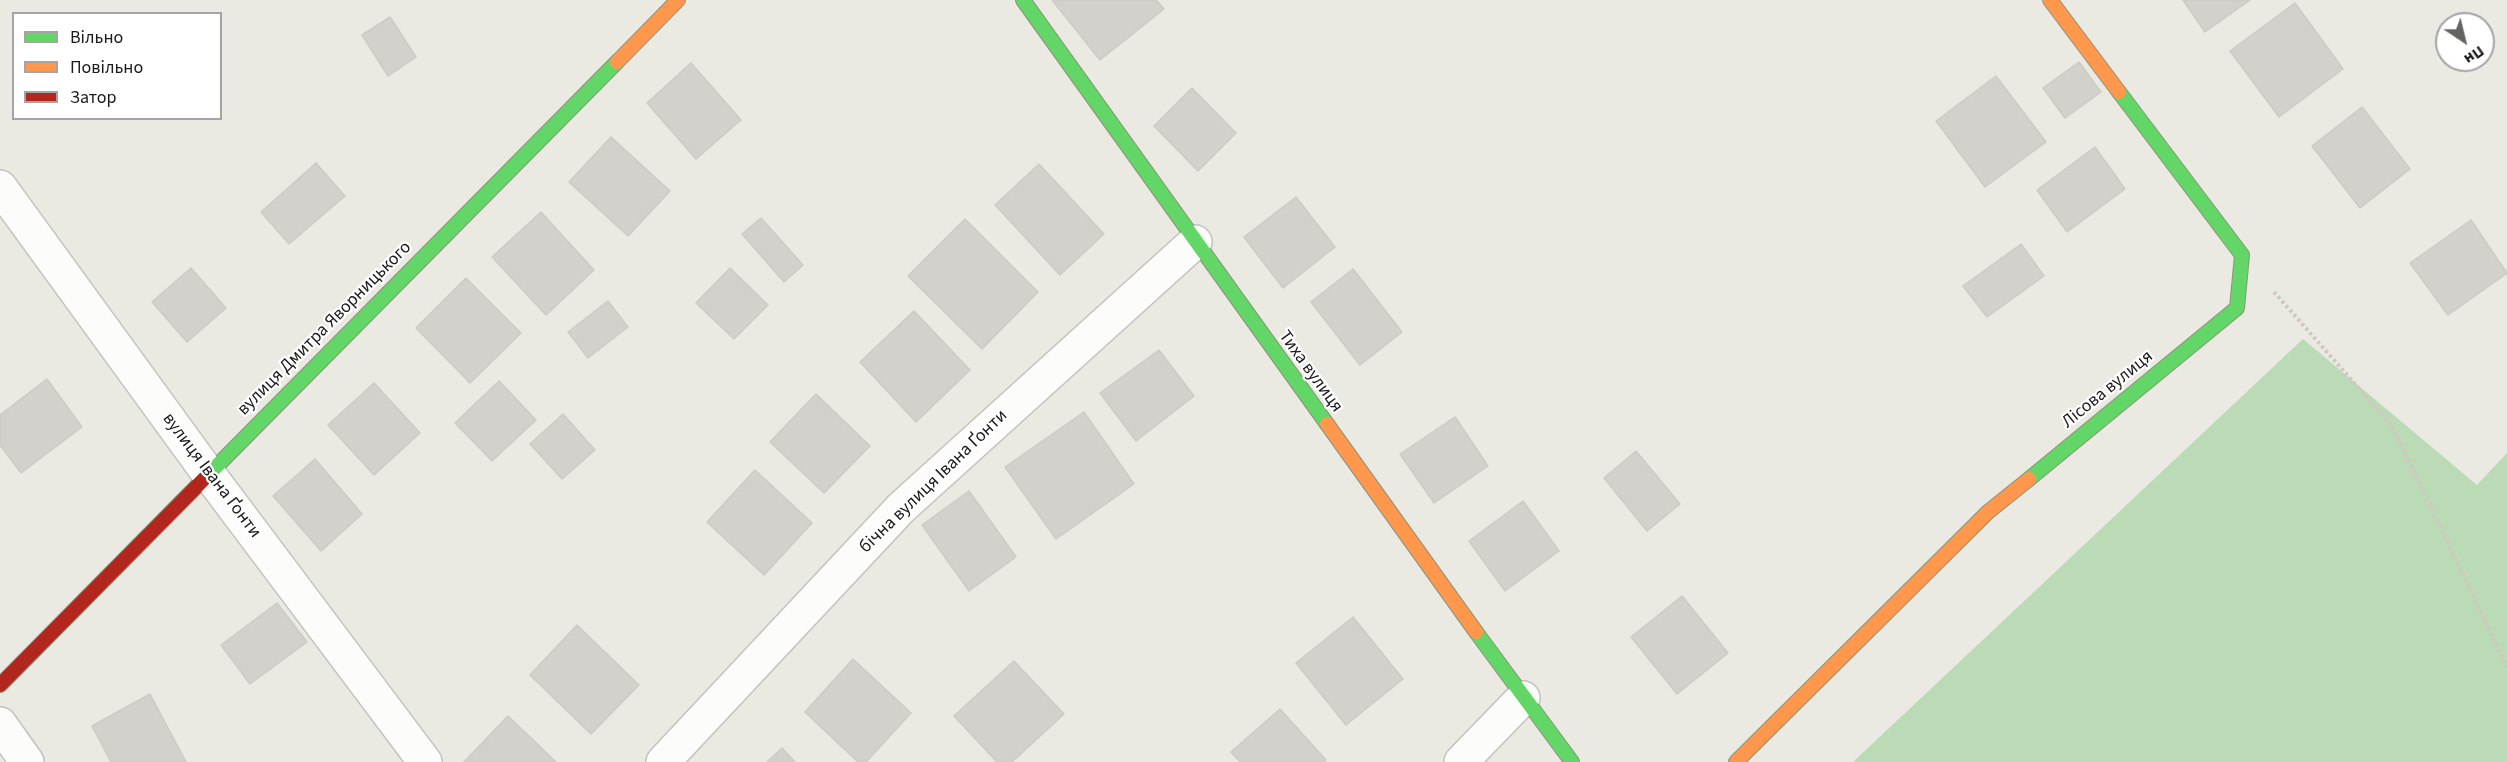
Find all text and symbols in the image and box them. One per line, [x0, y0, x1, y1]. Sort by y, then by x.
legend [12, 12, 222, 120]
north arrow [2435, 12, 2495, 72]
text: Вільно [70, 25, 123, 50]
text: Пн [2460, 40, 2489, 70]
text: Повільно [70, 55, 143, 80]
text: Затор [70, 85, 117, 110]
street label: вулиця Дмитра Яворницького [234, 238, 416, 420]
street label: Тиха вулиця [1273, 327, 1347, 417]
street label: Лісова вулиця [2058, 347, 2158, 433]
street label: бічна вулиця Івана Ґонти [856, 406, 1012, 558]
street label: вулиця Івана Ґонти [157, 409, 265, 543]

